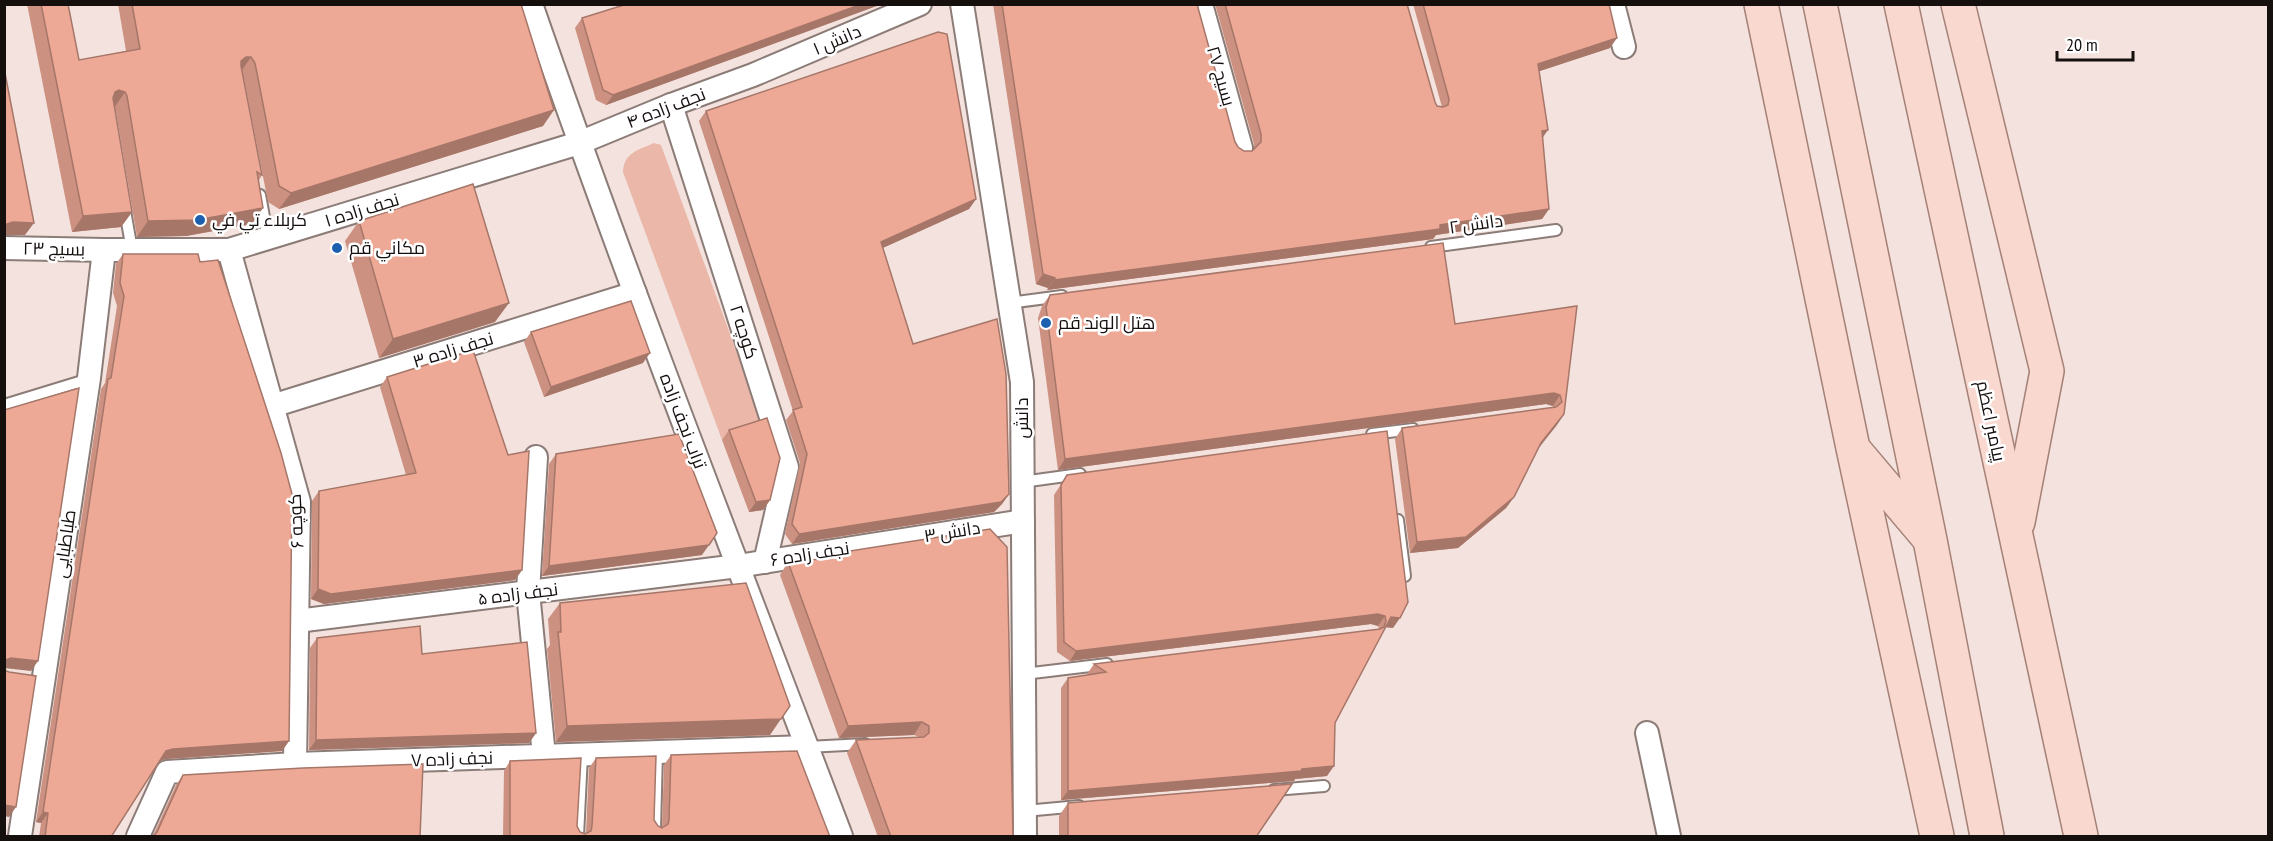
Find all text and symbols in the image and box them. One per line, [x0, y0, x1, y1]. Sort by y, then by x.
street label: دانش ۱ [809, 19, 864, 60]
scale bar [2057, 24, 2134, 62]
text: 20 m [2066, 33, 2098, 56]
street label: بسیج ۲۷ [1201, 43, 1241, 109]
street label: نجف زاده ۴ [623, 82, 709, 133]
street label: نجف زاده ۱ [322, 187, 402, 232]
place label: كربلاء تي في [212, 208, 307, 234]
street label: دانش ۲ [1448, 208, 1504, 239]
marker: كربلاء تي في [193, 213, 207, 227]
street label: بسیج ۲۳ [23, 236, 85, 262]
place label: مكاني قم [349, 236, 425, 262]
marker: مكاني قم [330, 241, 344, 255]
street label: کوچه ۲ [724, 302, 764, 362]
place label: هتل الوند قم [1058, 311, 1155, 335]
marker: هتل الوند قم [1039, 316, 1053, 330]
street label: نجف زاده ۳ [410, 326, 496, 373]
street label: تراب نجف زاده [655, 370, 712, 472]
street label: پیامبر اعظم [1971, 378, 2011, 464]
street label: دانش [1010, 398, 1033, 438]
street label: کوچه ۶ [283, 493, 309, 549]
street label: طباطبایی [48, 508, 81, 580]
street label: دانش ۳ [922, 516, 982, 547]
street label: نجف زاده ۶ [769, 536, 851, 571]
street label: نجف زاده ۵ [476, 577, 559, 610]
street label: نجف زاده ۷ [410, 746, 494, 771]

